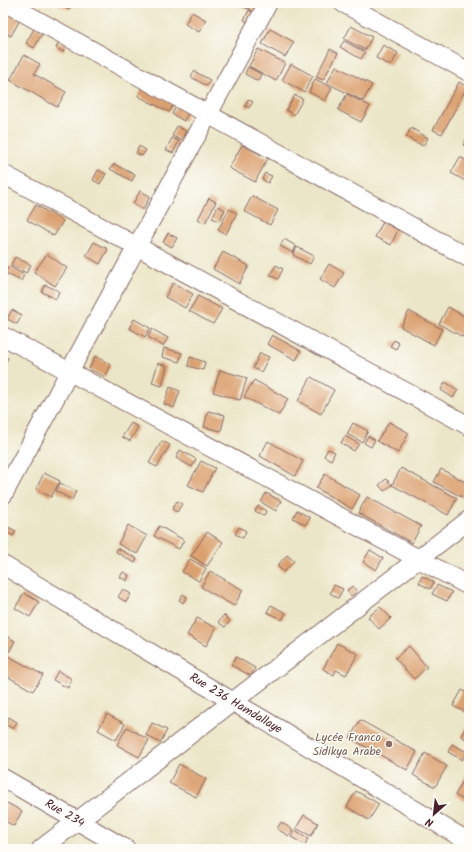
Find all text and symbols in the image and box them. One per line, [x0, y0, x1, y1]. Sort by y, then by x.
street label: Rue 236 Hamdallaye [186, 668, 286, 739]
place label: Lycée Franco Sidikya Arabe [313, 728, 382, 761]
marker: Lycée Franco Sidikya Arabe [384, 739, 394, 749]
street label: Rue 234 [41, 794, 89, 833]
north arrow [414, 794, 454, 834]
text: N [422, 812, 437, 832]

